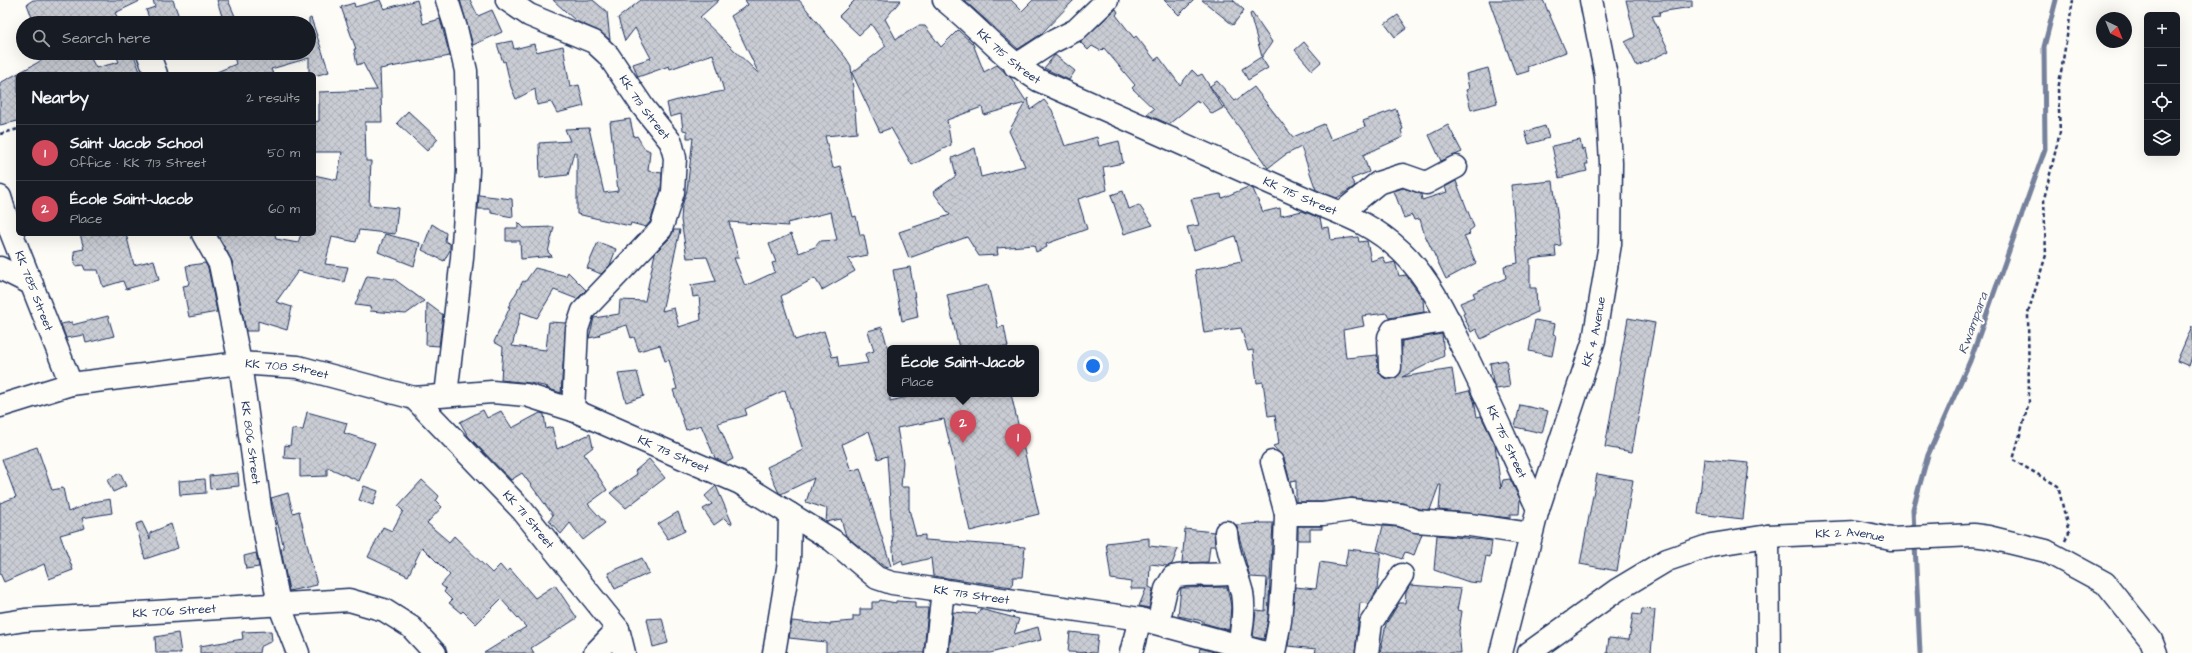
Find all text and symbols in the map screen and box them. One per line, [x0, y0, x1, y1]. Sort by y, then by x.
north arrow [2096, 12, 2132, 48]
map controls [2144, 12, 2180, 156]
button: + [2144, 12, 2180, 48]
search box [16, 16, 316, 60]
street label: KK 715 Street [973, 25, 1044, 89]
icon: search [30, 27, 52, 49]
text: Search here [62, 28, 151, 49]
button: − [2144, 48, 2180, 84]
street label: KK 713 Street [615, 72, 674, 143]
button: locate [2144, 84, 2180, 120]
text: Nearby [32, 86, 89, 110]
text: 2 results [246, 89, 300, 107]
button: layers [2144, 120, 2180, 156]
text: Saint Jacob School [70, 133, 203, 154]
text: 1 [44, 144, 46, 162]
text: 50 m [267, 144, 300, 162]
text: Office · KK 713 Street [70, 154, 206, 172]
street label: KK 715 Street [1260, 173, 1340, 220]
text: École Saint-Jacob [70, 189, 193, 210]
text: 2 [41, 200, 49, 218]
text: 60 m [268, 200, 300, 218]
text: Place [70, 210, 102, 228]
street label: KK 785 Street [10, 248, 57, 334]
water label: Rwampara [1954, 289, 1993, 357]
street label: KK 4 Avenue [1578, 295, 1610, 369]
popup [887, 345, 1039, 397]
text: École Saint-Jacob [902, 352, 1024, 373]
street label: KK 708 Street [245, 355, 330, 384]
your location [1083, 356, 1103, 376]
text: Place [902, 373, 934, 391]
street label: KK 806 Street [236, 400, 265, 486]
street label: KK 715 Street [1482, 403, 1531, 481]
pin: 2 [950, 410, 976, 443]
pin: 1 [1005, 424, 1031, 457]
street label: KK 713 Street [635, 431, 712, 478]
street label: KK 711 Street [499, 487, 558, 553]
street label: KK 2 Avenue [1815, 524, 1887, 547]
street label: KK 713 Street [933, 581, 1011, 609]
street label: KK 706 Street [132, 600, 217, 622]

